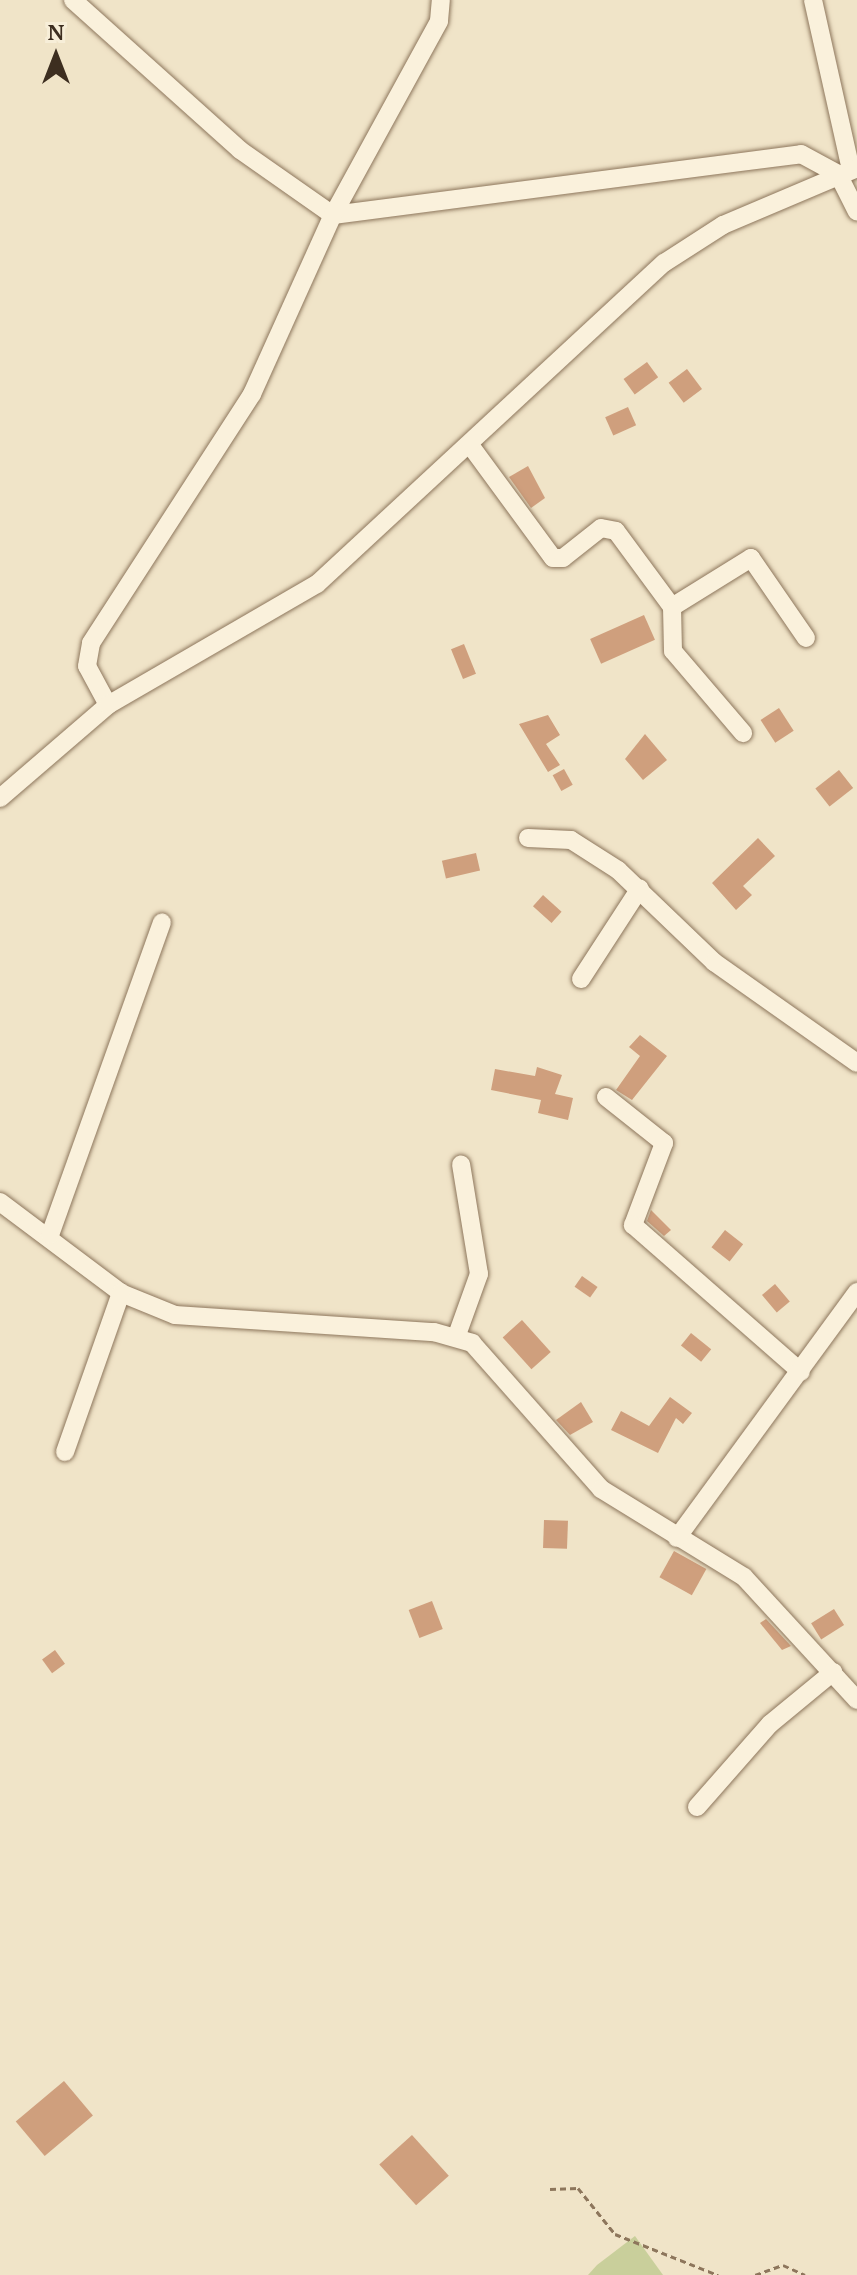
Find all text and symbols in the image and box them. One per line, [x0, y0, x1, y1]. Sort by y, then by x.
north arrow [16, 16, 96, 96]
text: N [48, 17, 64, 46]

